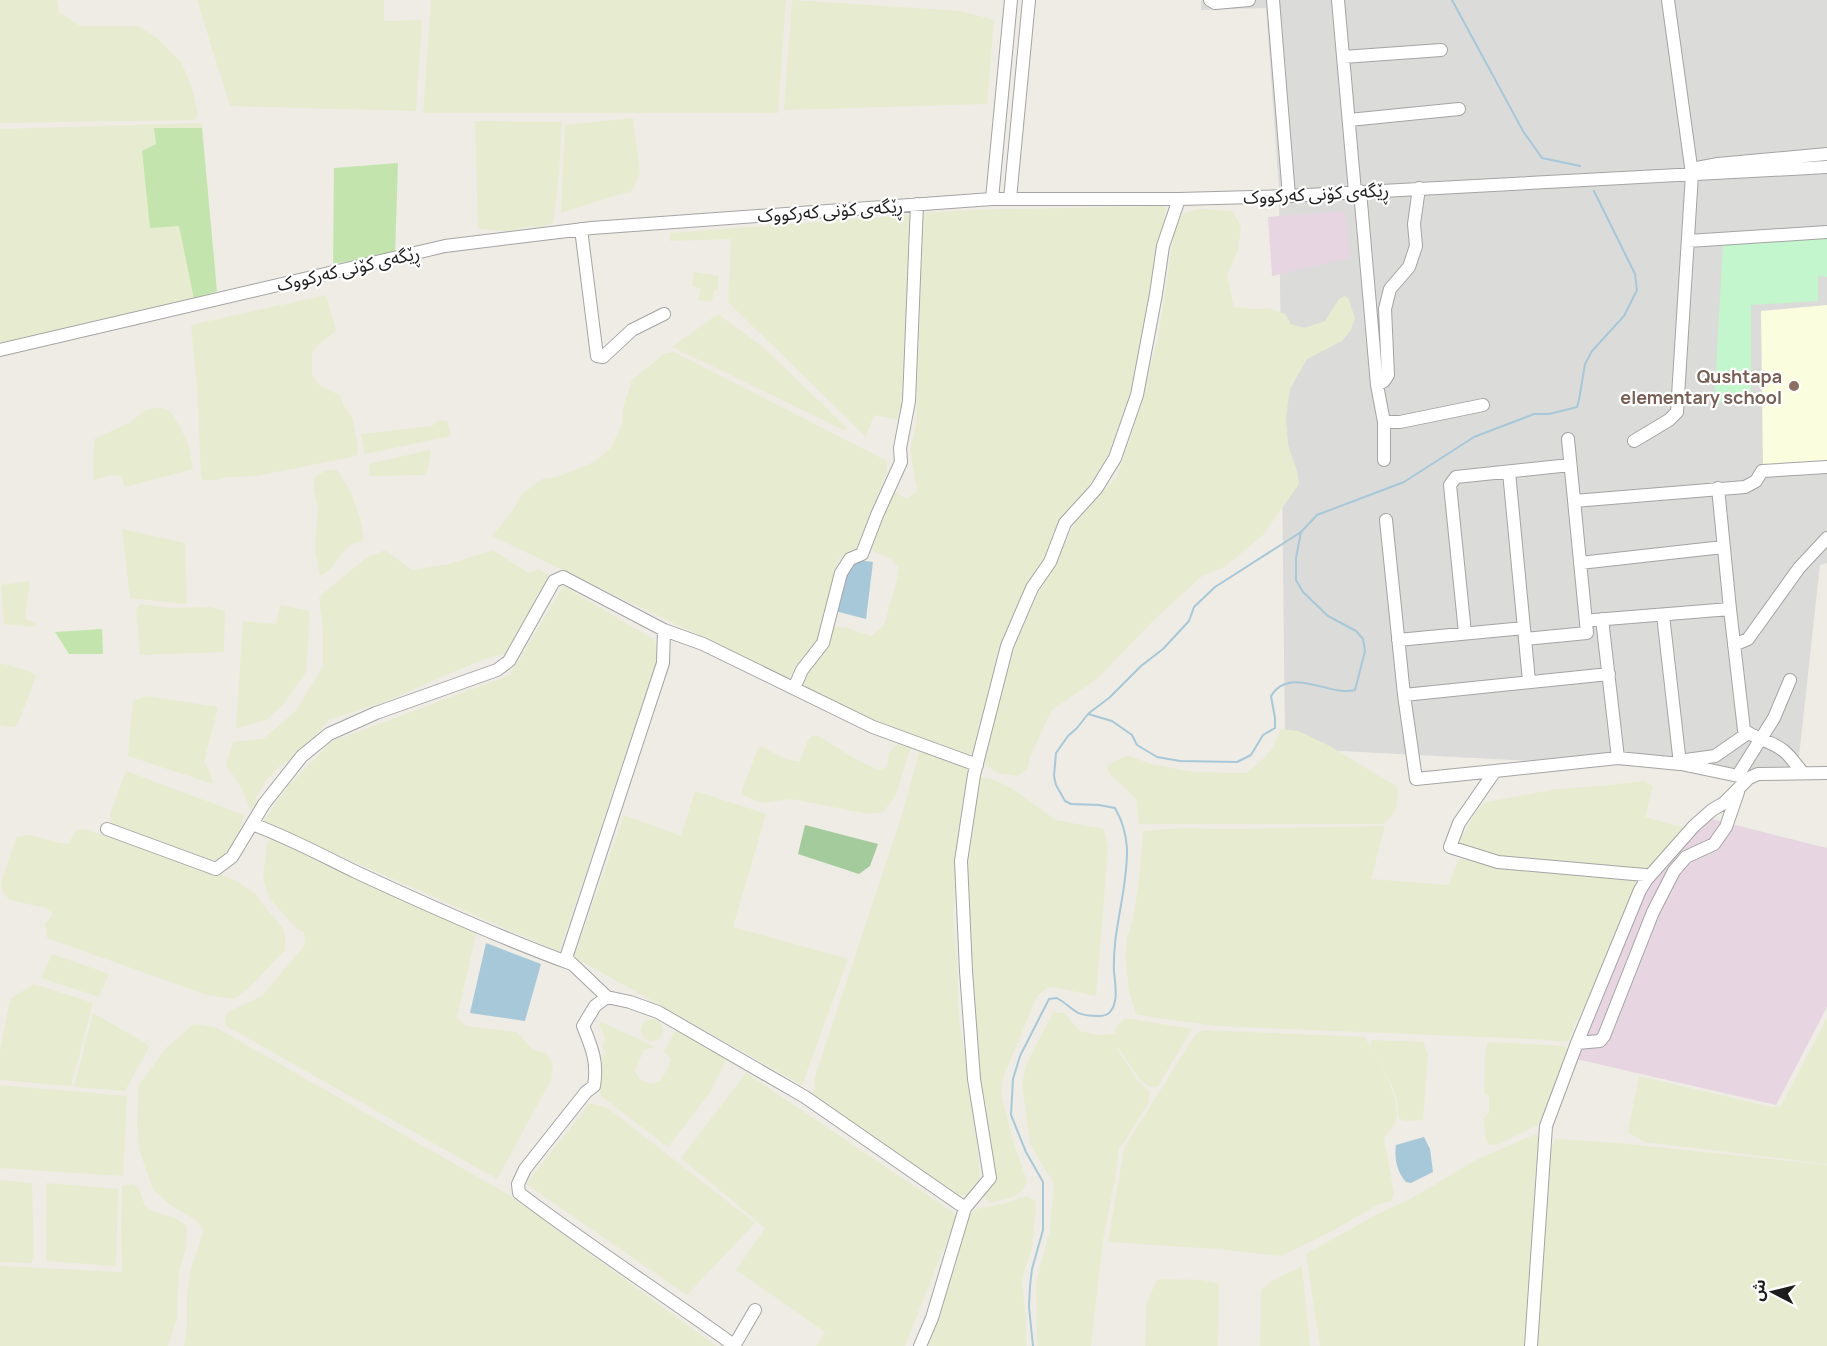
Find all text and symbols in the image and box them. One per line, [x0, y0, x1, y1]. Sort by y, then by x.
street label: ڕێگەی کۆنی کەرکووک [1242, 177, 1390, 213]
street label: ڕێگەی کۆنی کەرکووک [756, 193, 904, 231]
street label: ڕێگەی کۆنی کەرکووک [274, 240, 423, 300]
place label: Qushtapa elementary school [1620, 364, 1782, 409]
marker: Qushtapa elementary school [1787, 379, 1801, 393]
north arrow [1743, 1262, 1803, 1322]
text: ش [1746, 1278, 1770, 1302]

